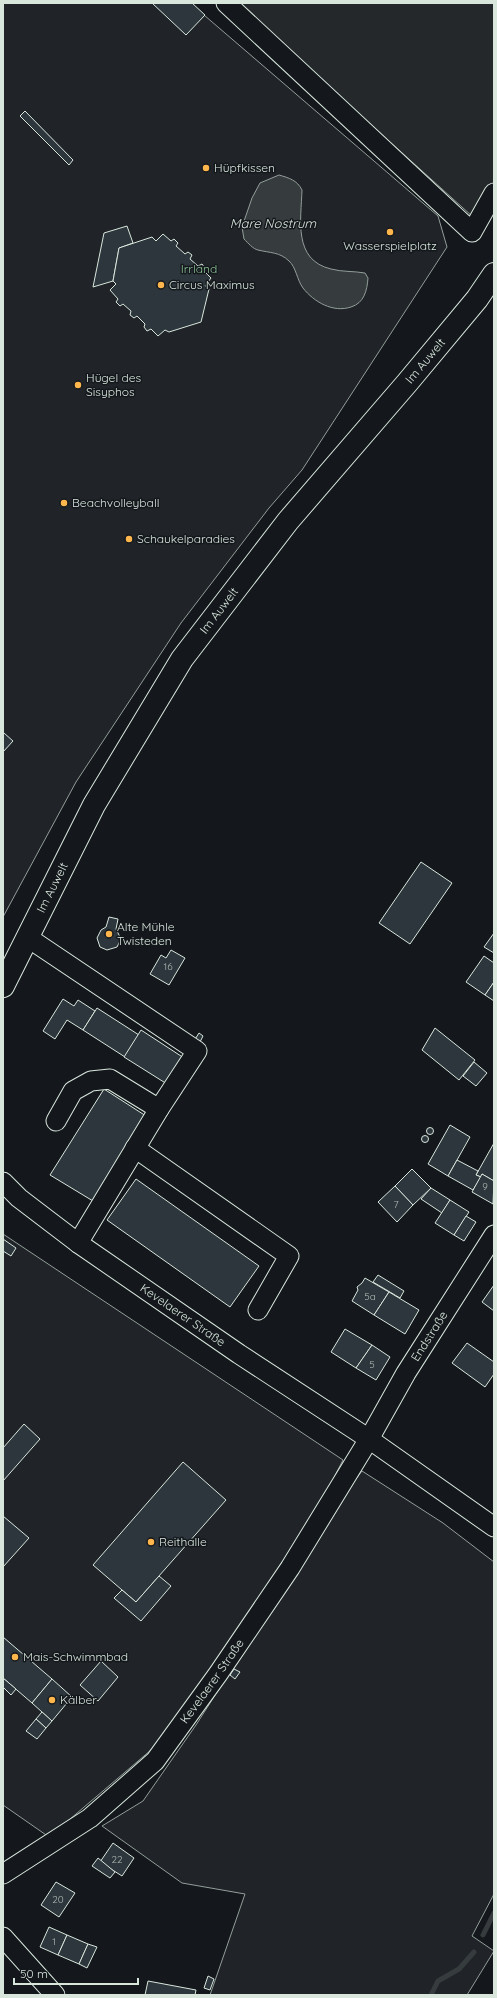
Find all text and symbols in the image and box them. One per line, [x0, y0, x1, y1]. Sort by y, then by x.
place label: Hüpfkissen [214, 160, 275, 175]
marker: Hüpfkissen [201, 163, 211, 173]
water label: Mare Nostrum [230, 215, 317, 231]
marker: Wasserspielplatz [385, 227, 395, 237]
place label: Wasserspielplatz [343, 238, 437, 253]
park label: Irrland [181, 261, 217, 276]
place label: Circus Maximus [169, 277, 255, 292]
marker: Circus Maximus [156, 280, 166, 290]
street label: Im Auwelt [402, 335, 448, 386]
place label: Hügel des Sisyphos [86, 370, 141, 399]
marker: Hügel des Sisyphos [73, 380, 83, 390]
place label: Beachvolleyball [72, 495, 159, 510]
marker: Beachvolleyball [59, 498, 69, 508]
place label: Schaukelparadies [137, 531, 235, 546]
marker: Schaukelparadies [124, 534, 134, 544]
street label: Im Auwelt [196, 584, 241, 636]
street label: Im Auwelt [33, 860, 71, 915]
place label: Alte Mühle Twisteden [117, 919, 175, 948]
marker: Alte Mühle Twisteden [104, 929, 114, 939]
house number: 16 [163, 960, 173, 973]
house number: 9 [482, 1180, 488, 1193]
house number: 7 [393, 1198, 399, 1211]
street label: Kevelaerer Straße [137, 1280, 229, 1350]
house number: 5a [364, 1290, 376, 1303]
street label: Endstraße [407, 1308, 451, 1364]
house number: 5 [369, 1358, 375, 1371]
place label: Reithalle [159, 1534, 207, 1549]
marker: Reithalle [146, 1537, 156, 1547]
street label: Kevelaerer Straße [177, 1636, 247, 1726]
place label: Mais-Schwimmbad [23, 1649, 128, 1664]
marker: Mais-Schwimmbad [10, 1652, 20, 1662]
place label: Kälber [60, 1692, 97, 1707]
marker: Kälber [47, 1695, 57, 1705]
house number: 22 [111, 1853, 123, 1866]
house number: 20 [52, 1893, 64, 1906]
house number: 1 [52, 1935, 56, 1948]
scale bar [14, 1960, 138, 1986]
text: 50 m [20, 1966, 48, 1981]

